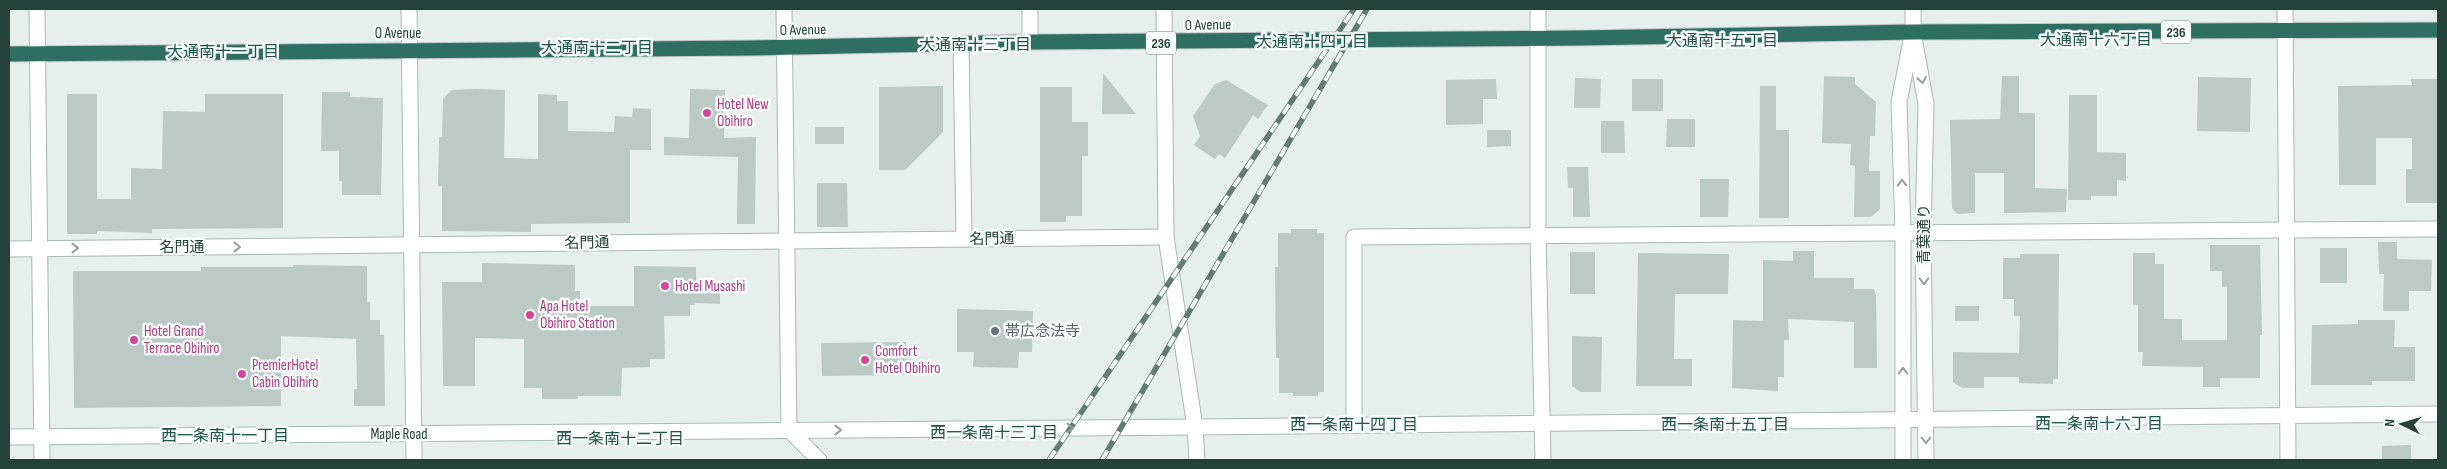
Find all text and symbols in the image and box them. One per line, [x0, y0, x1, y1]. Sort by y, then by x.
street label: O Avenue [1185, 15, 1231, 35]
street label: O Avenue [780, 20, 826, 40]
road number: 236 [2161, 21, 2191, 44]
street label: O Avenue [375, 24, 421, 43]
district label: 大通南十六丁目 [2040, 31, 2152, 50]
road number: 236 [1146, 32, 1176, 54]
district label: 大通南十五丁目 [1666, 32, 1778, 51]
district label: 大通南十四丁目 [1256, 33, 1368, 52]
district label: 大通南十三丁目 [919, 36, 1031, 55]
district label: 大通南十二丁目 [541, 39, 653, 58]
district label: 大通南十一丁目 [167, 43, 279, 62]
one-way arrow [1916, 76, 1926, 85]
place label: Hotel New Obihiro [717, 95, 769, 131]
marker: Hotel New Obihiro [701, 107, 713, 119]
one-way arrow [1896, 179, 1907, 187]
street label: 青葉通り [1915, 204, 1934, 264]
street label: 名門通 [969, 229, 1015, 249]
street label: 名門通 [564, 233, 610, 253]
street label: 名門通 [159, 238, 205, 257]
one-way arrow [234, 242, 242, 252]
one-way arrow [72, 243, 79, 253]
place label: Hotel Musashi [675, 277, 746, 296]
one-way arrow [1918, 277, 1929, 285]
marker: Hotel Musashi [659, 280, 671, 292]
place label: Apa Hotel Obihiro Station [539, 297, 615, 333]
marker: Apa Hotel Obihiro Station [524, 309, 536, 321]
place label: Hotel Grand Terrace Obihiro [144, 322, 220, 358]
place label: 帯広念法寺 [1005, 322, 1080, 341]
marker: 帯広念法寺 [989, 325, 1001, 337]
marker: Hotel Grand Terrace Obihiro [128, 334, 140, 346]
place label: Comfort Hotel Obihiro [875, 342, 940, 378]
marker: Comfort Hotel Obihiro [859, 354, 871, 366]
place label: PremierHotel Cabin Obihiro [252, 356, 319, 392]
one-way arrow [1898, 367, 1908, 374]
marker: PremierHotel Cabin Obihiro [236, 368, 248, 380]
north arrow [2377, 399, 2427, 449]
district label: 西一条南十六丁目 [2035, 415, 2163, 434]
district label: 西一条南十四丁目 [1290, 416, 1418, 435]
district label: 西一条南十五丁目 [1661, 416, 1789, 435]
text: N [2381, 418, 2398, 427]
one-way arrow [1067, 423, 1075, 433]
district label: 西一条南十三丁目 [930, 424, 1058, 443]
street label: Maple Road [370, 425, 428, 444]
one-way arrow [834, 425, 842, 435]
district label: 西一条南十一丁目 [161, 427, 289, 446]
district label: 西一条南十二丁目 [556, 430, 684, 449]
one-way arrow [1921, 436, 1931, 444]

